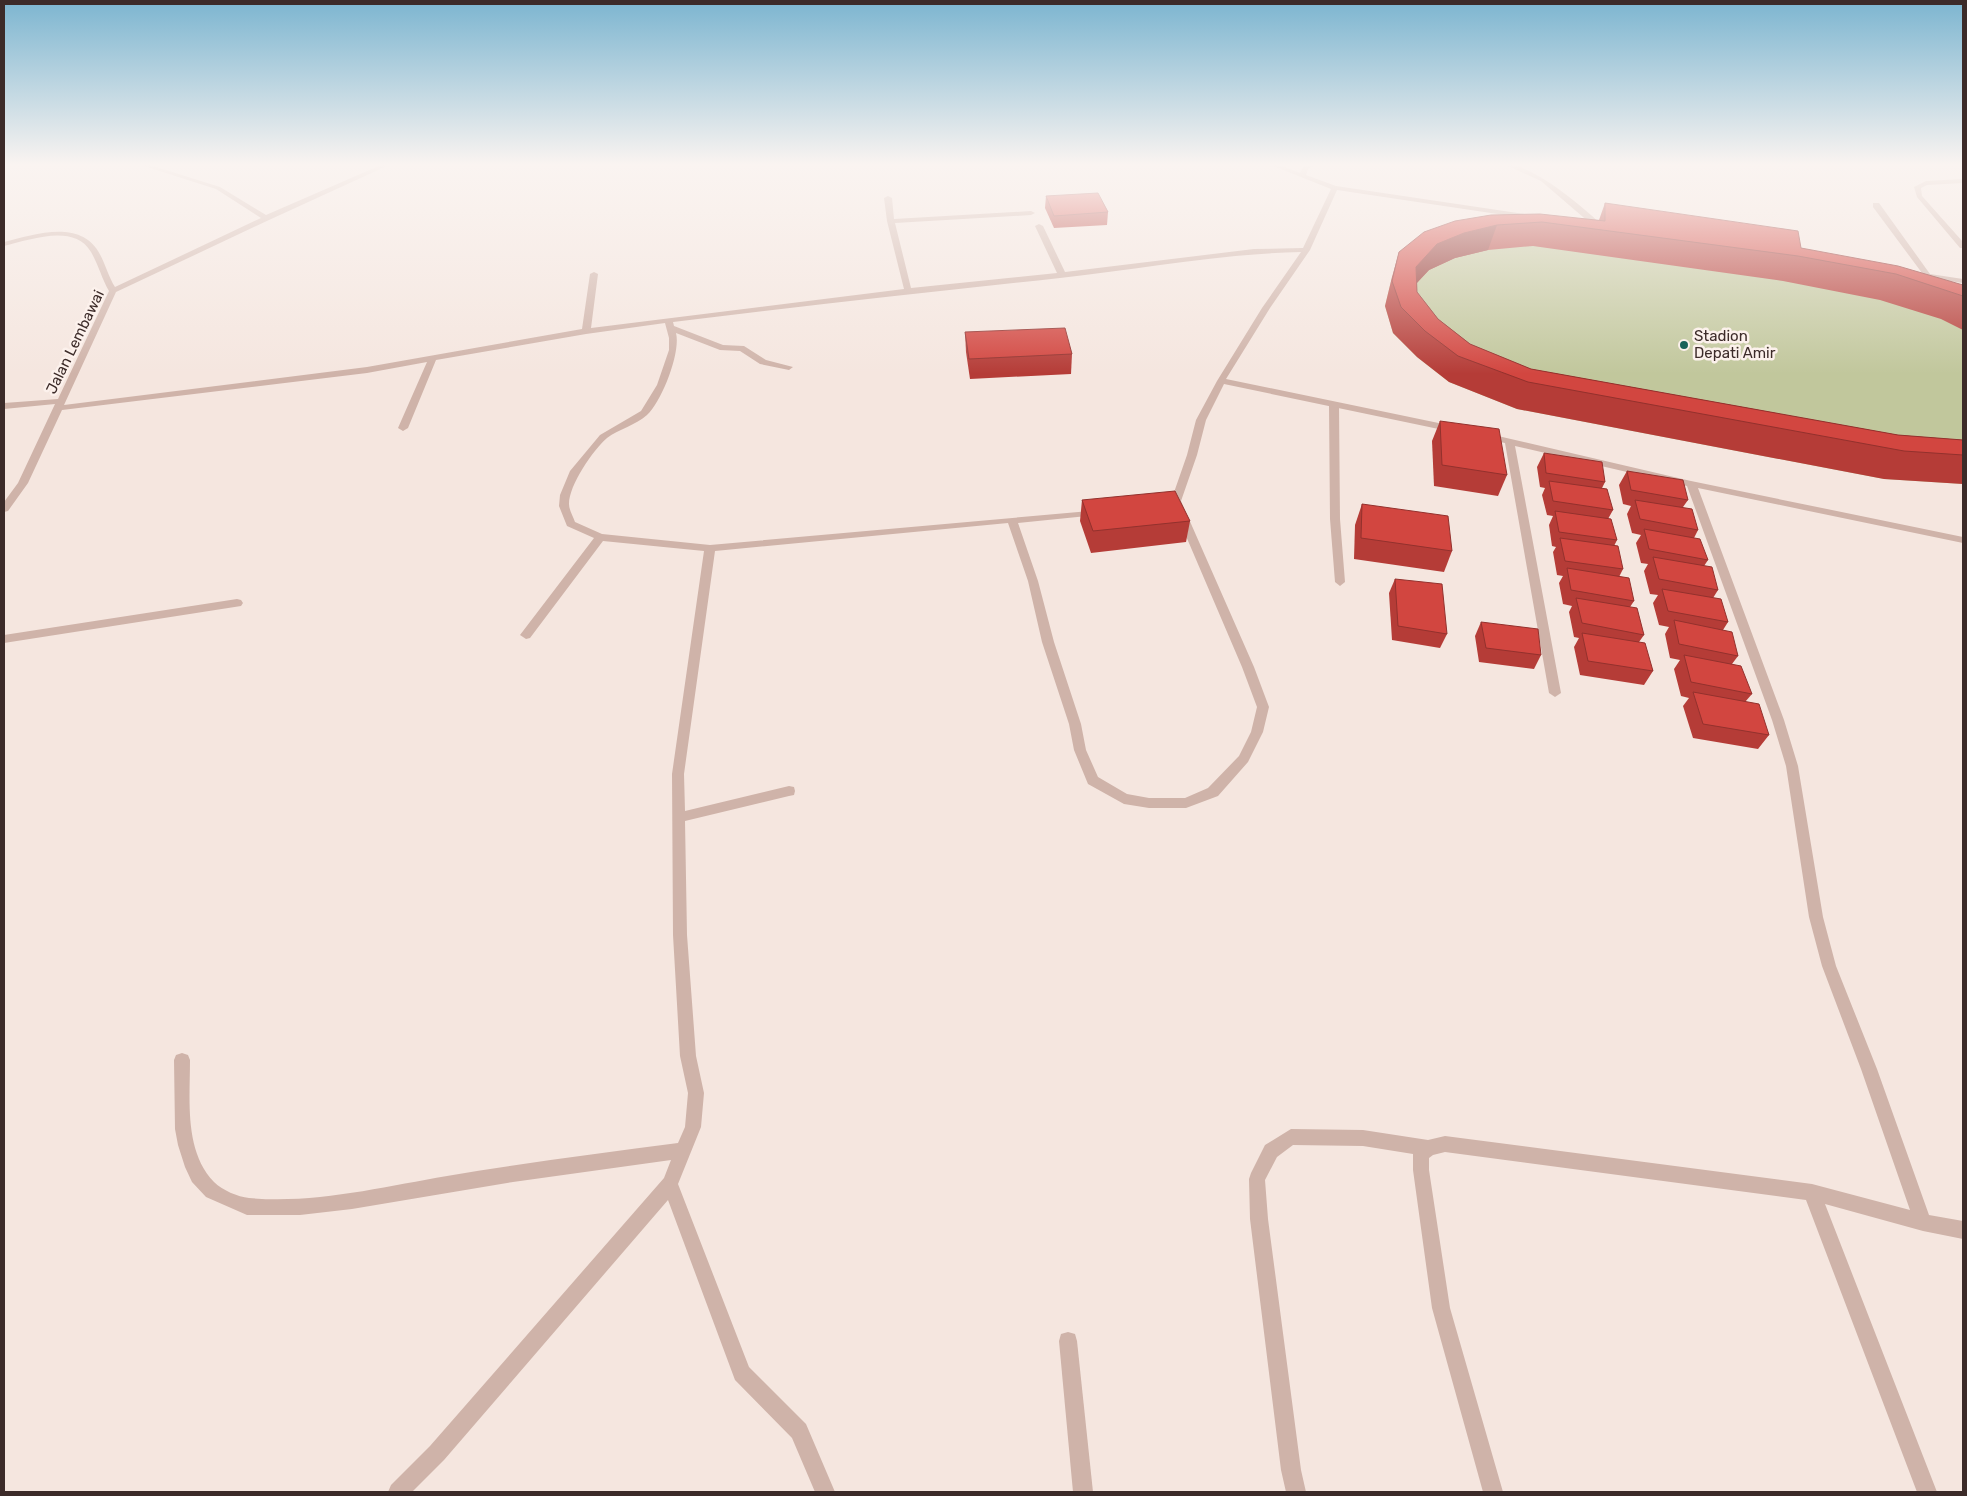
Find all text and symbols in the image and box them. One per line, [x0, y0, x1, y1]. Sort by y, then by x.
street label: Jalan Lembawai [42, 287, 108, 397]
place label: Stadion Depati Amir [1694, 327, 1776, 362]
marker: Stadion Depati Amir [1678, 339, 1690, 351]

